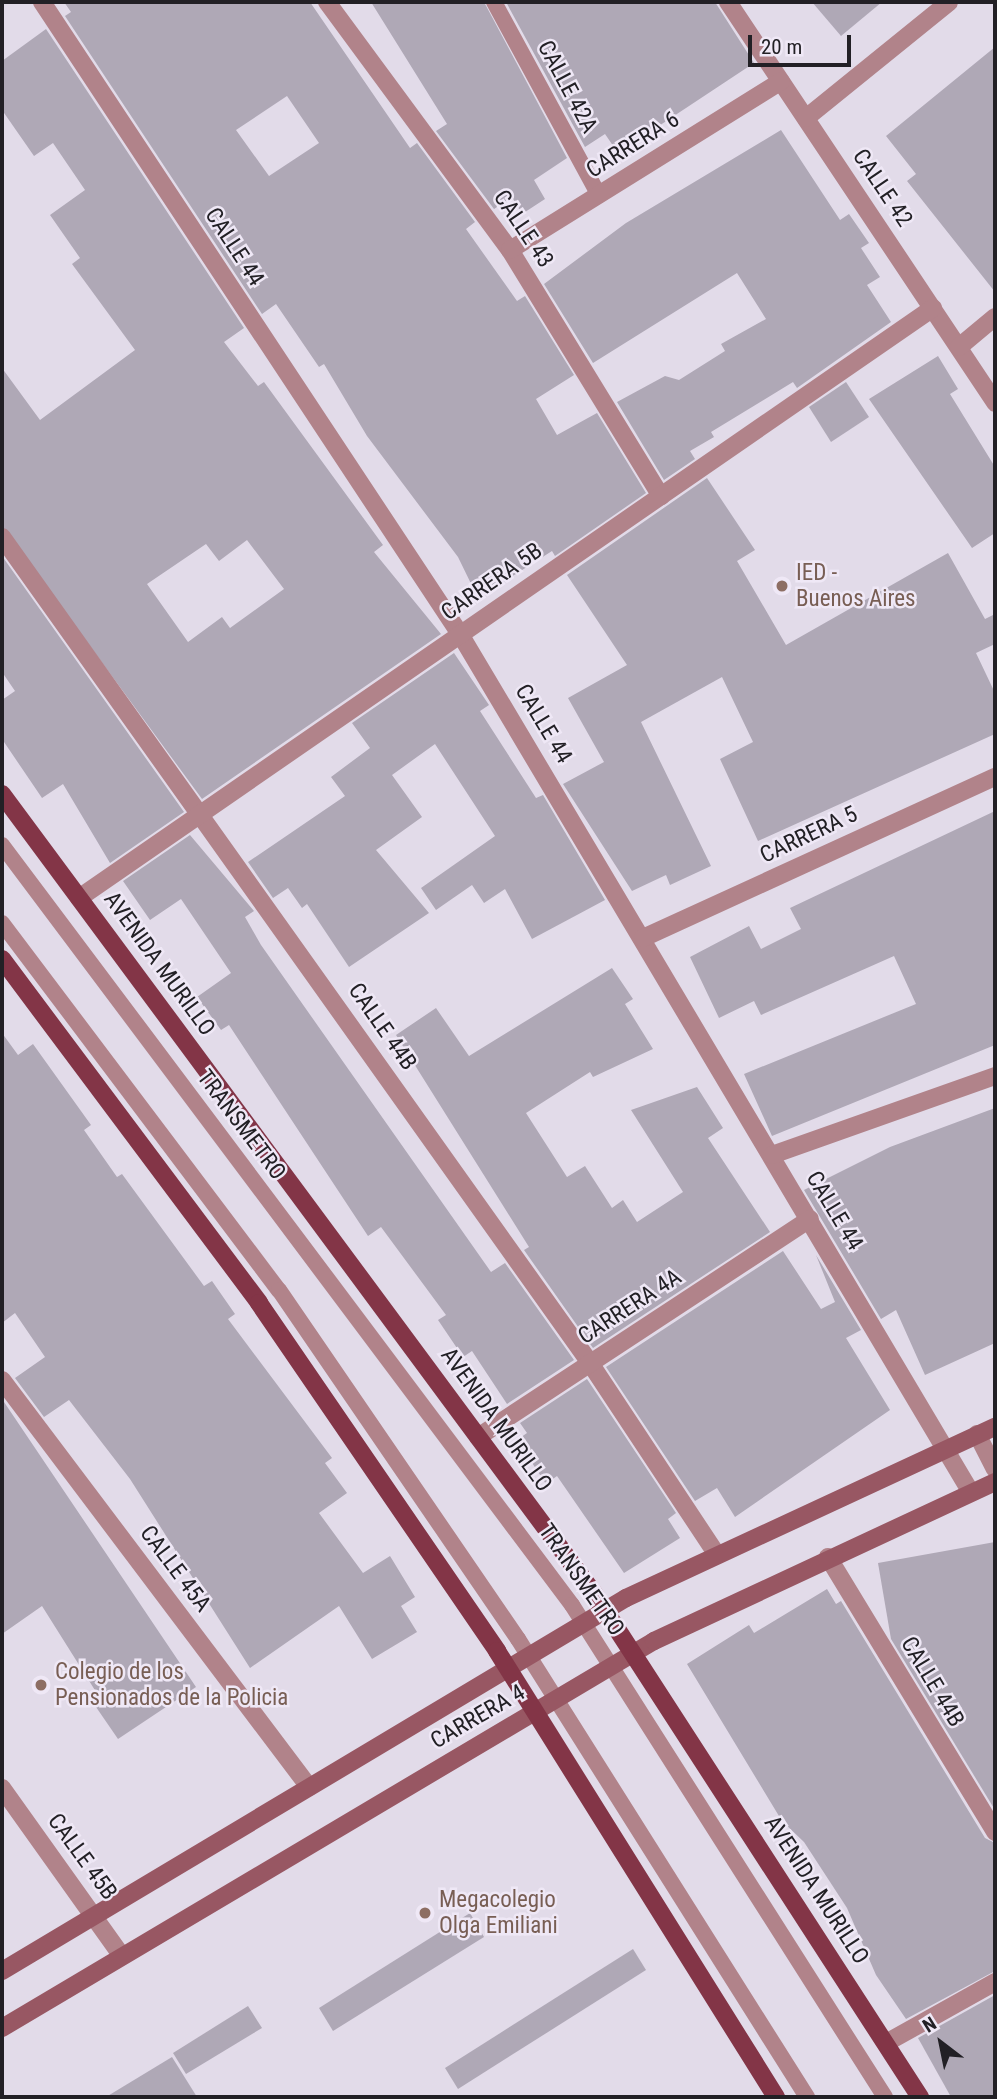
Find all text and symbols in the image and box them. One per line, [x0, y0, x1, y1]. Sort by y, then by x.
scale bar [752, 21, 855, 65]
text: 20 m [761, 35, 802, 59]
street label: CALLE 42A [531, 36, 603, 138]
street label: CARRERA 6 [581, 106, 685, 184]
street label: CALLE 42 [846, 144, 918, 232]
street label: CALLE 43 [487, 185, 559, 273]
street label: CALLE 44 [199, 203, 269, 291]
street label: CARRERA 5B [436, 537, 548, 627]
place label: IED - Buenos Aires [796, 559, 916, 613]
marker: IED - Buenos Aires [774, 578, 790, 594]
street label: CALLE 44 [509, 679, 577, 769]
street label: CARRERA 5 [756, 800, 862, 870]
street label: AVENIDA MURILLO [98, 887, 220, 1041]
street label: CALLE 44B [342, 978, 422, 1076]
street label: TRANSMETRO [191, 1065, 291, 1185]
street label: CALLE 44 [800, 1166, 868, 1256]
street label: CARRERA 4A [573, 1263, 687, 1351]
street label: AVENIDA MURILLO [435, 1343, 557, 1497]
street label: TRANSMETRO [532, 1519, 630, 1641]
street label: CALLE 45A [134, 1520, 216, 1618]
street label: CALLE 44B [894, 1632, 970, 1732]
place label: Colegio de los Pensionados de la Policia [55, 1658, 288, 1712]
marker: Colegio de los Pensionados de la Policia [33, 1677, 49, 1693]
street label: CARRERA 4 [426, 1679, 530, 1755]
street label: CALLE 45B [41, 1808, 123, 1906]
street label: AVENIDA MURILLO [758, 1811, 874, 1969]
place label: Megacolegio Olga Emiliani [439, 1886, 558, 1940]
marker: Megacolegio Olga Emiliani [417, 1905, 433, 1921]
north arrow [906, 2008, 976, 2078]
text: N [919, 2012, 941, 2038]

